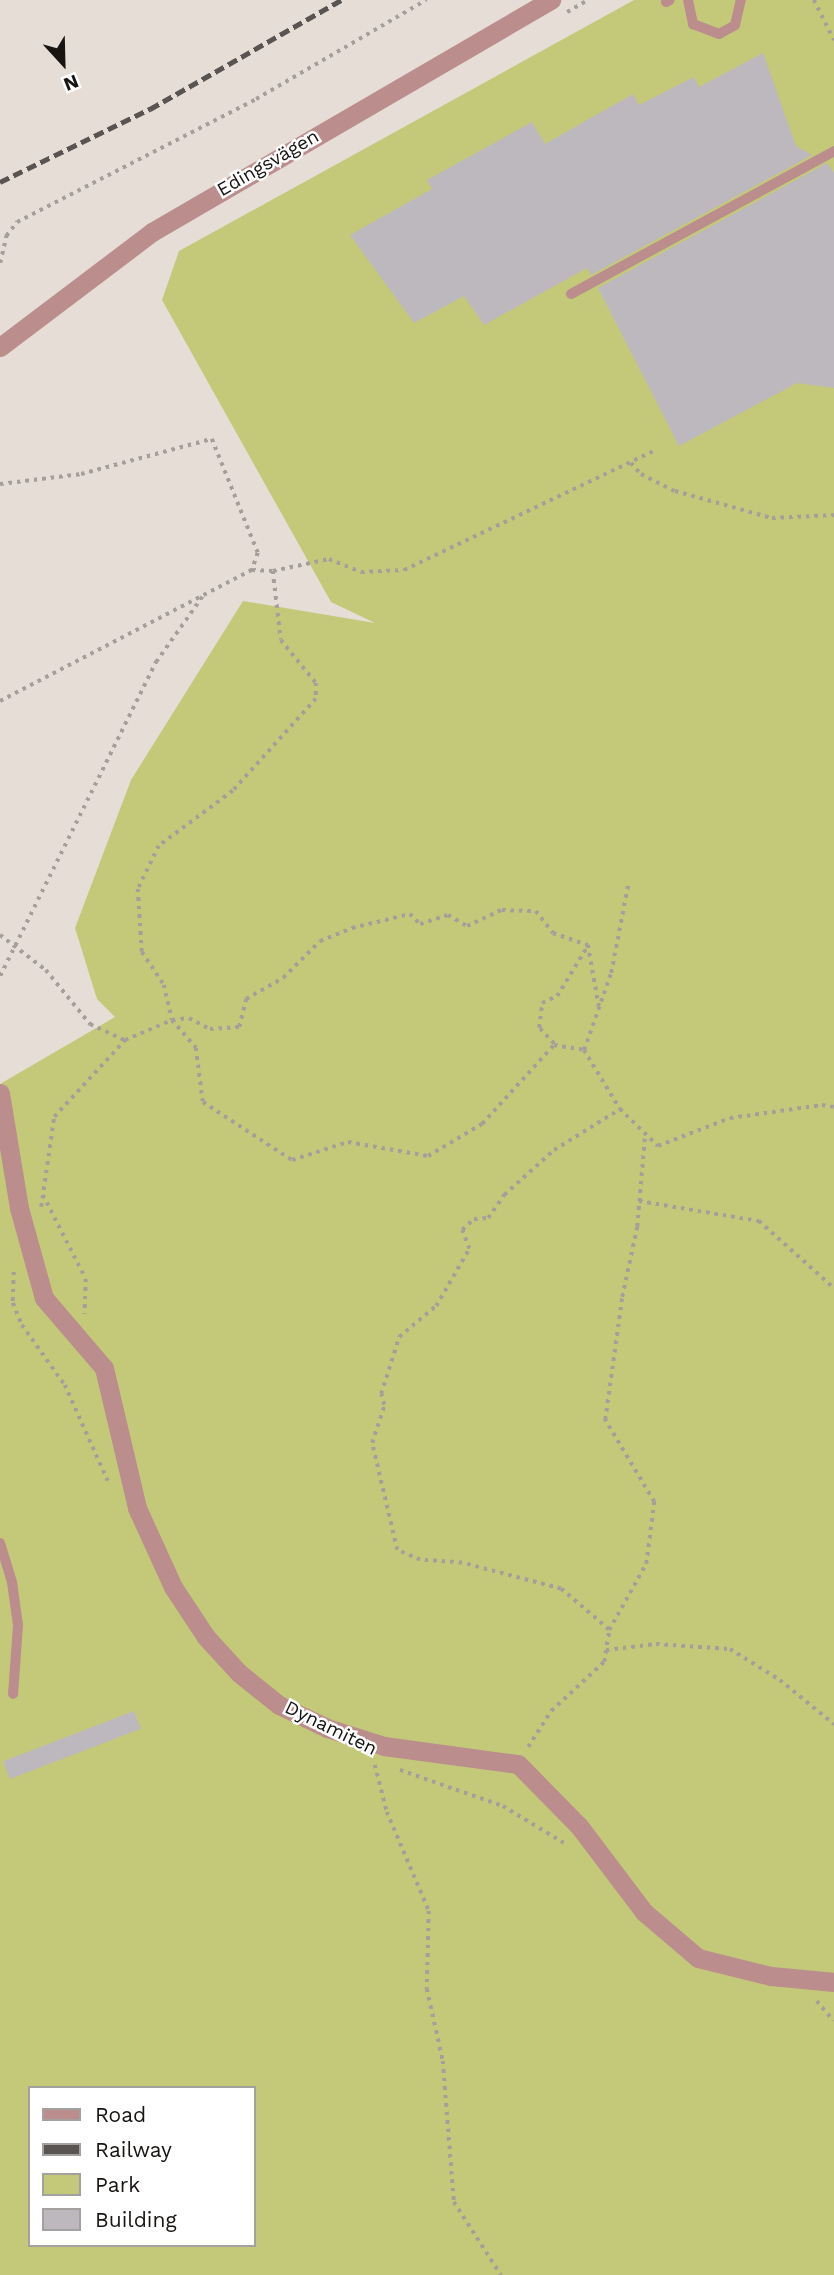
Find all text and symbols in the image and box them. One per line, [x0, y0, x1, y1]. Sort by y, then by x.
north arrow [28, 28, 98, 98]
text: N [60, 70, 82, 96]
street label: Edingsvägen [213, 125, 323, 201]
street label: Dynamiten [281, 1696, 381, 1760]
legend [28, 2086, 256, 2247]
text: Road [95, 2102, 146, 2127]
text: Railway [95, 2137, 172, 2162]
text: Park [95, 2172, 140, 2197]
text: Building [95, 2207, 177, 2232]

